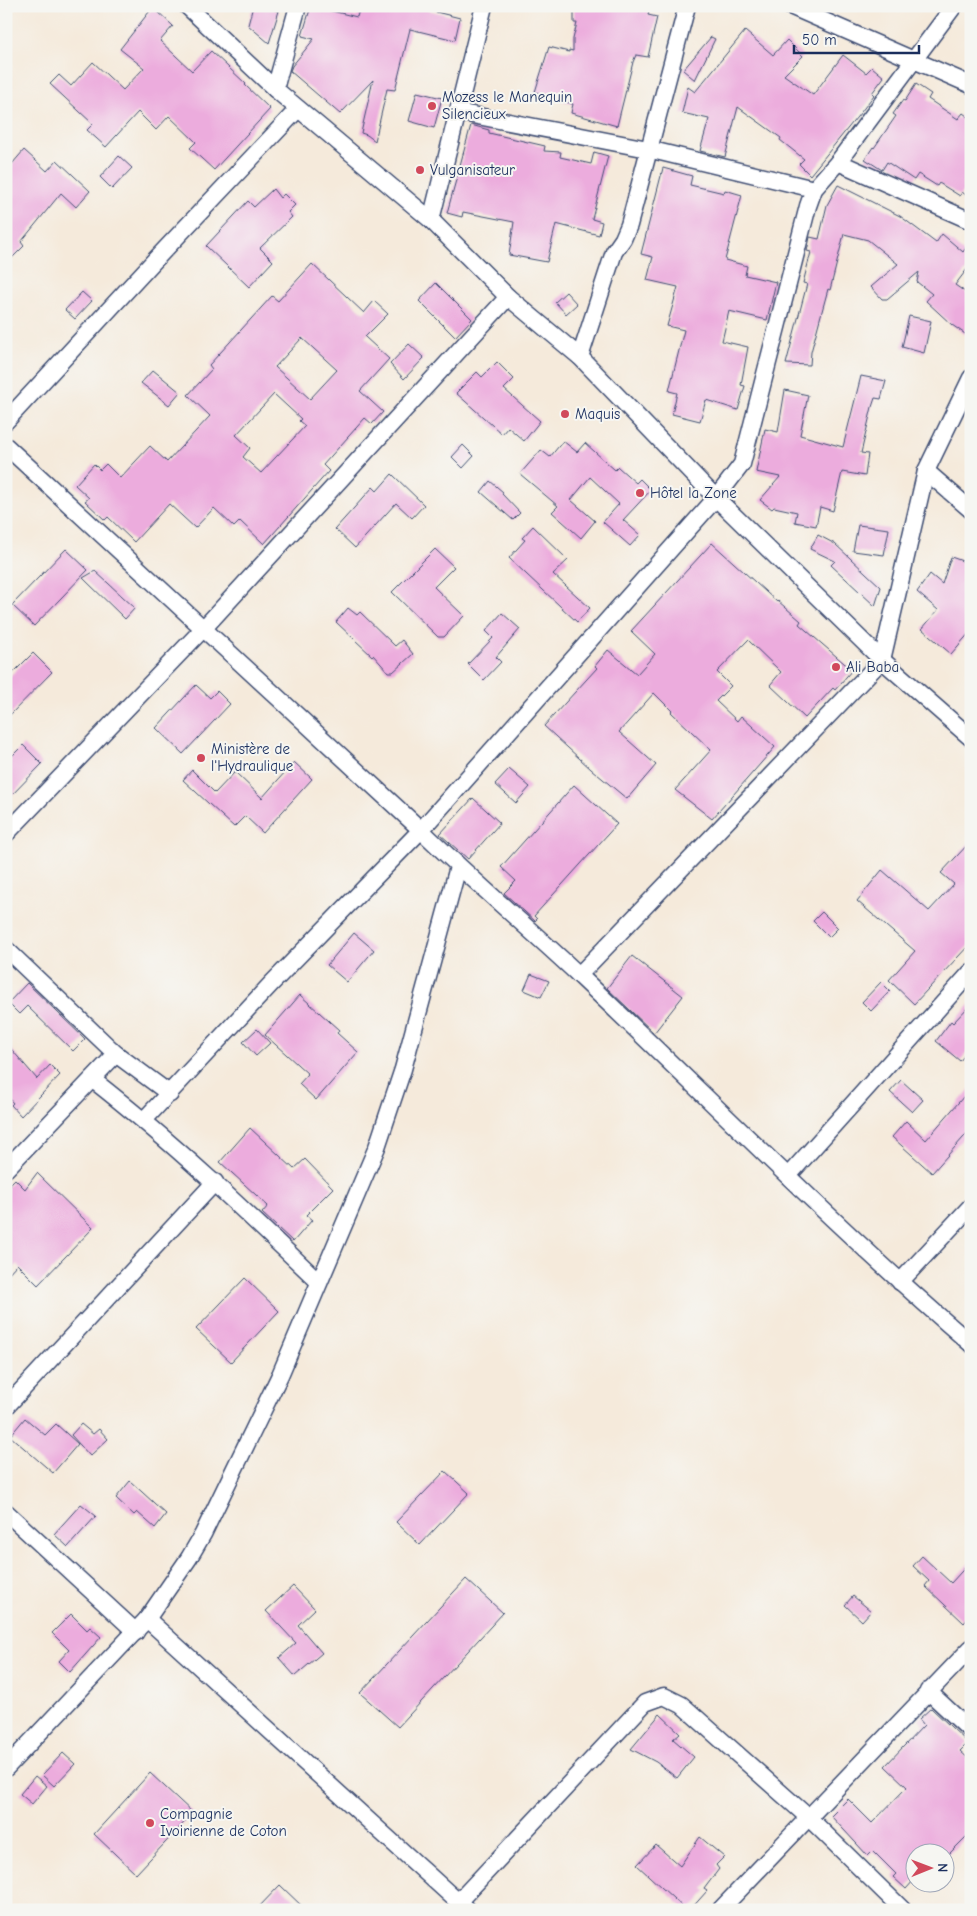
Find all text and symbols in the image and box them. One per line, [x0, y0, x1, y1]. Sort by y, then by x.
scale bar [794, 22, 920, 54]
text: 50 m [802, 31, 837, 49]
place label: Mozess le Manequin Silencieux [442, 88, 572, 123]
marker: Mozess le Manequin Silencieux [426, 100, 438, 112]
place label: Vulganisateur [430, 161, 515, 179]
marker: Vulganisateur [414, 164, 426, 176]
place label: Maquis [575, 405, 620, 423]
marker: Maquis [559, 408, 571, 420]
place label: Hôtel la Zone [650, 484, 737, 502]
marker: Hôtel la Zone [634, 487, 646, 499]
place label: Ali Baba [846, 658, 899, 676]
marker: Ali Baba [830, 661, 842, 673]
place label: Ministère de l'Hydraulique [211, 740, 294, 775]
marker: Ministère de l'Hydraulique [195, 752, 207, 764]
place label: Compagnie Ivoirienne de Coton [160, 1805, 287, 1840]
marker: Compagnie Ivoirienne de Coton [144, 1817, 156, 1829]
north arrow [904, 1844, 954, 1894]
text: N [934, 1863, 951, 1872]

